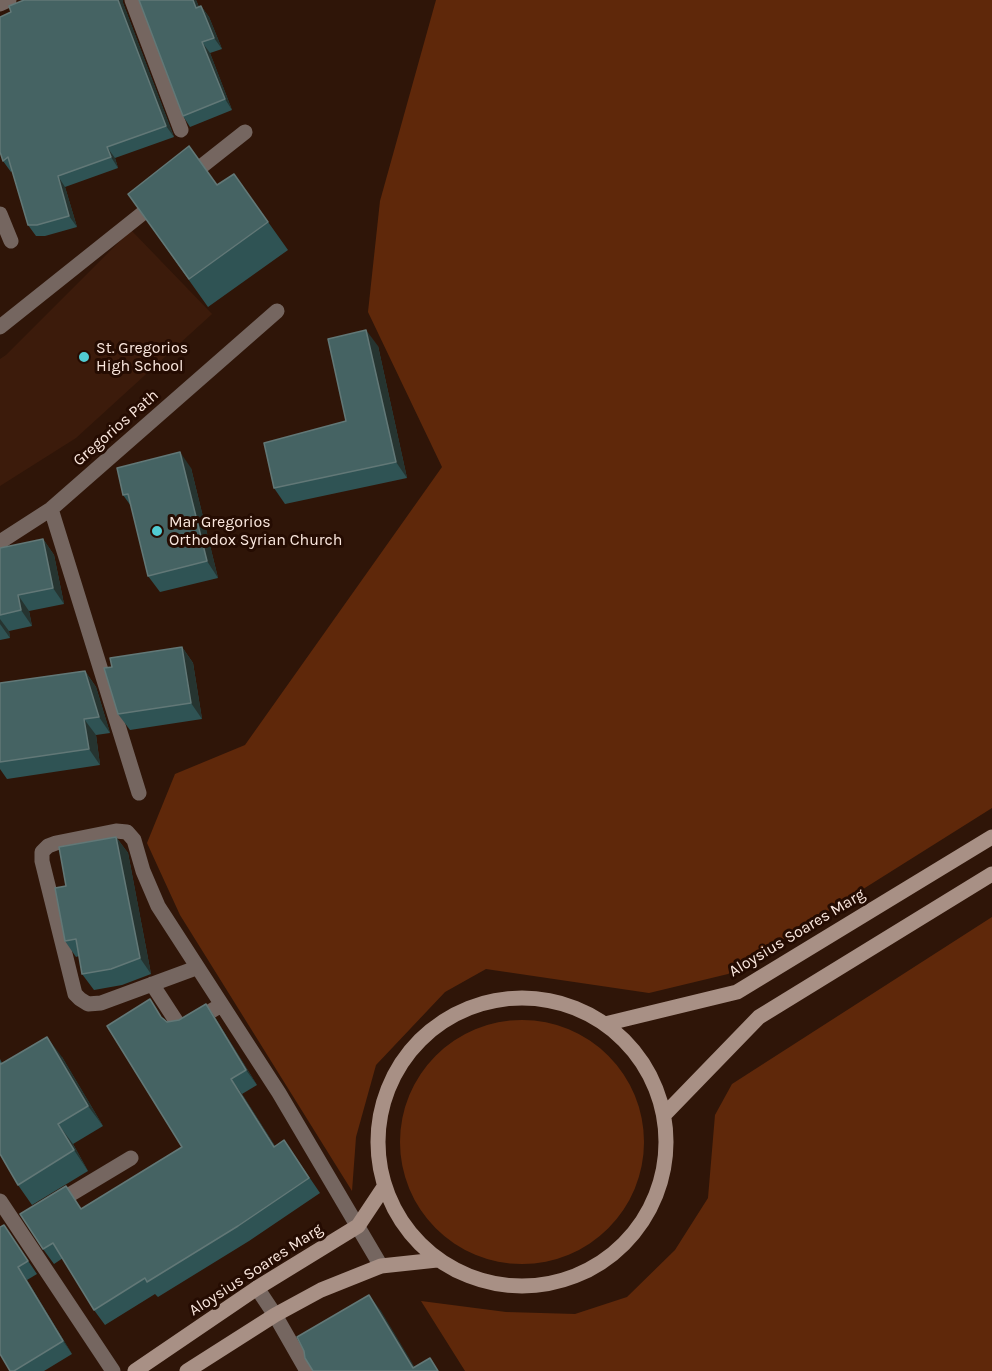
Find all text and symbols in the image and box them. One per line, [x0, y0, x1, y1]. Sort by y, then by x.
place label: St. Gregorios High School [96, 338, 188, 376]
marker: St. Gregorios High School [77, 350, 91, 364]
street label: Gregorios Path [69, 386, 163, 470]
place label: Mar Gregorios Orthodox Syrian Church [169, 512, 343, 550]
marker: Mar Gregorios Orthodox Syrian Church [150, 524, 164, 538]
street label: Aloysius Soares Marg [726, 885, 868, 981]
street label: Aloysius Soares Marg [186, 1220, 326, 1320]

